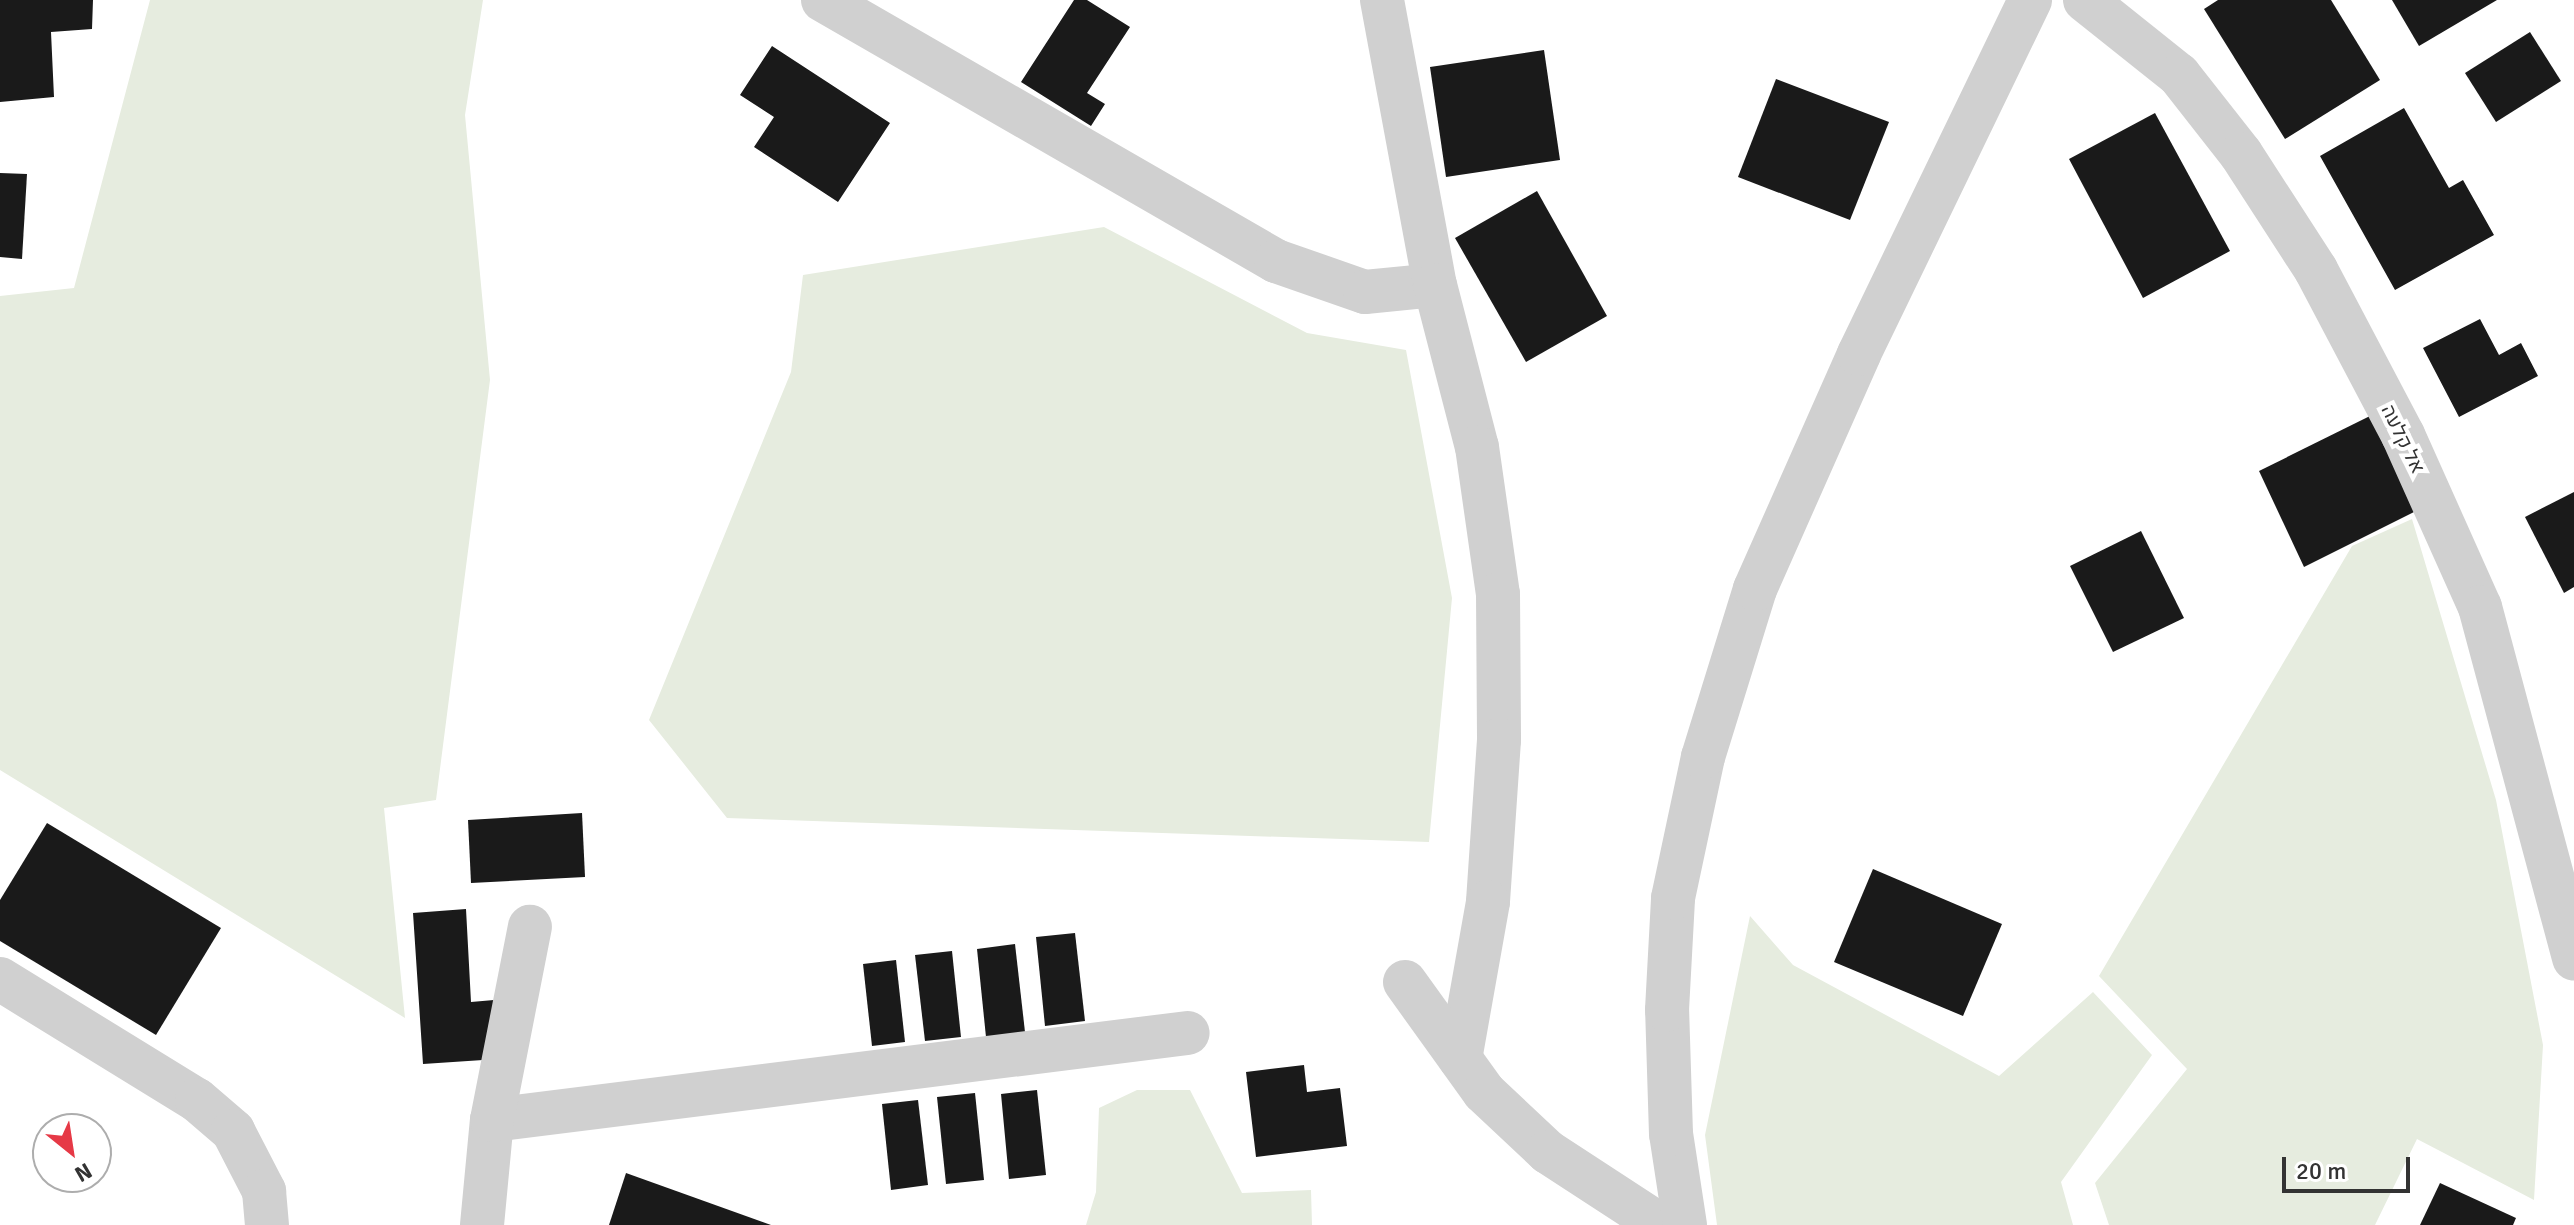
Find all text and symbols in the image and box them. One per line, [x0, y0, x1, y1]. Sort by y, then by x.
street label: אל קלעה [2376, 401, 2430, 477]
north arrow [32, 1113, 112, 1193]
scale bar [2286, 1141, 2414, 1191]
text: 20 m [2296, 1156, 2346, 1186]
text: N [70, 1157, 97, 1188]

